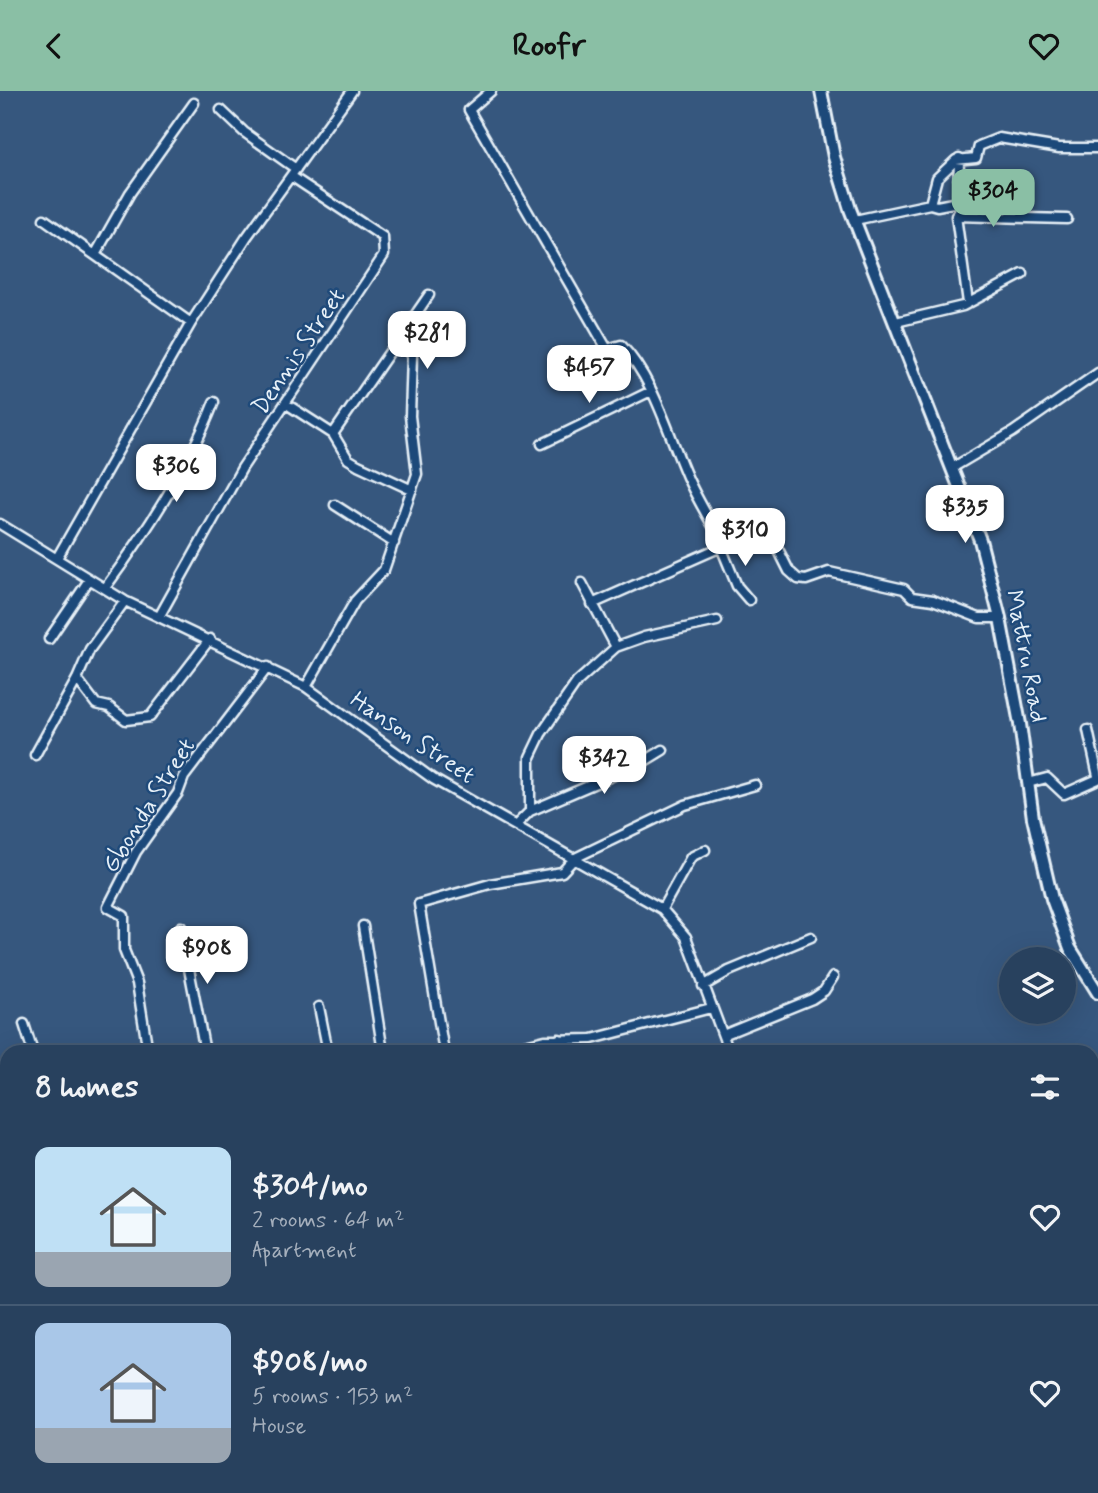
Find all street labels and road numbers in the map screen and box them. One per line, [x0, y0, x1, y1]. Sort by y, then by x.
street label: Dennis Street [246, 283, 353, 421]
street label: Mattru Road [997, 587, 1054, 725]
street label: Hanson Street [344, 685, 481, 791]
street label: Gbonda Street [96, 733, 203, 879]

